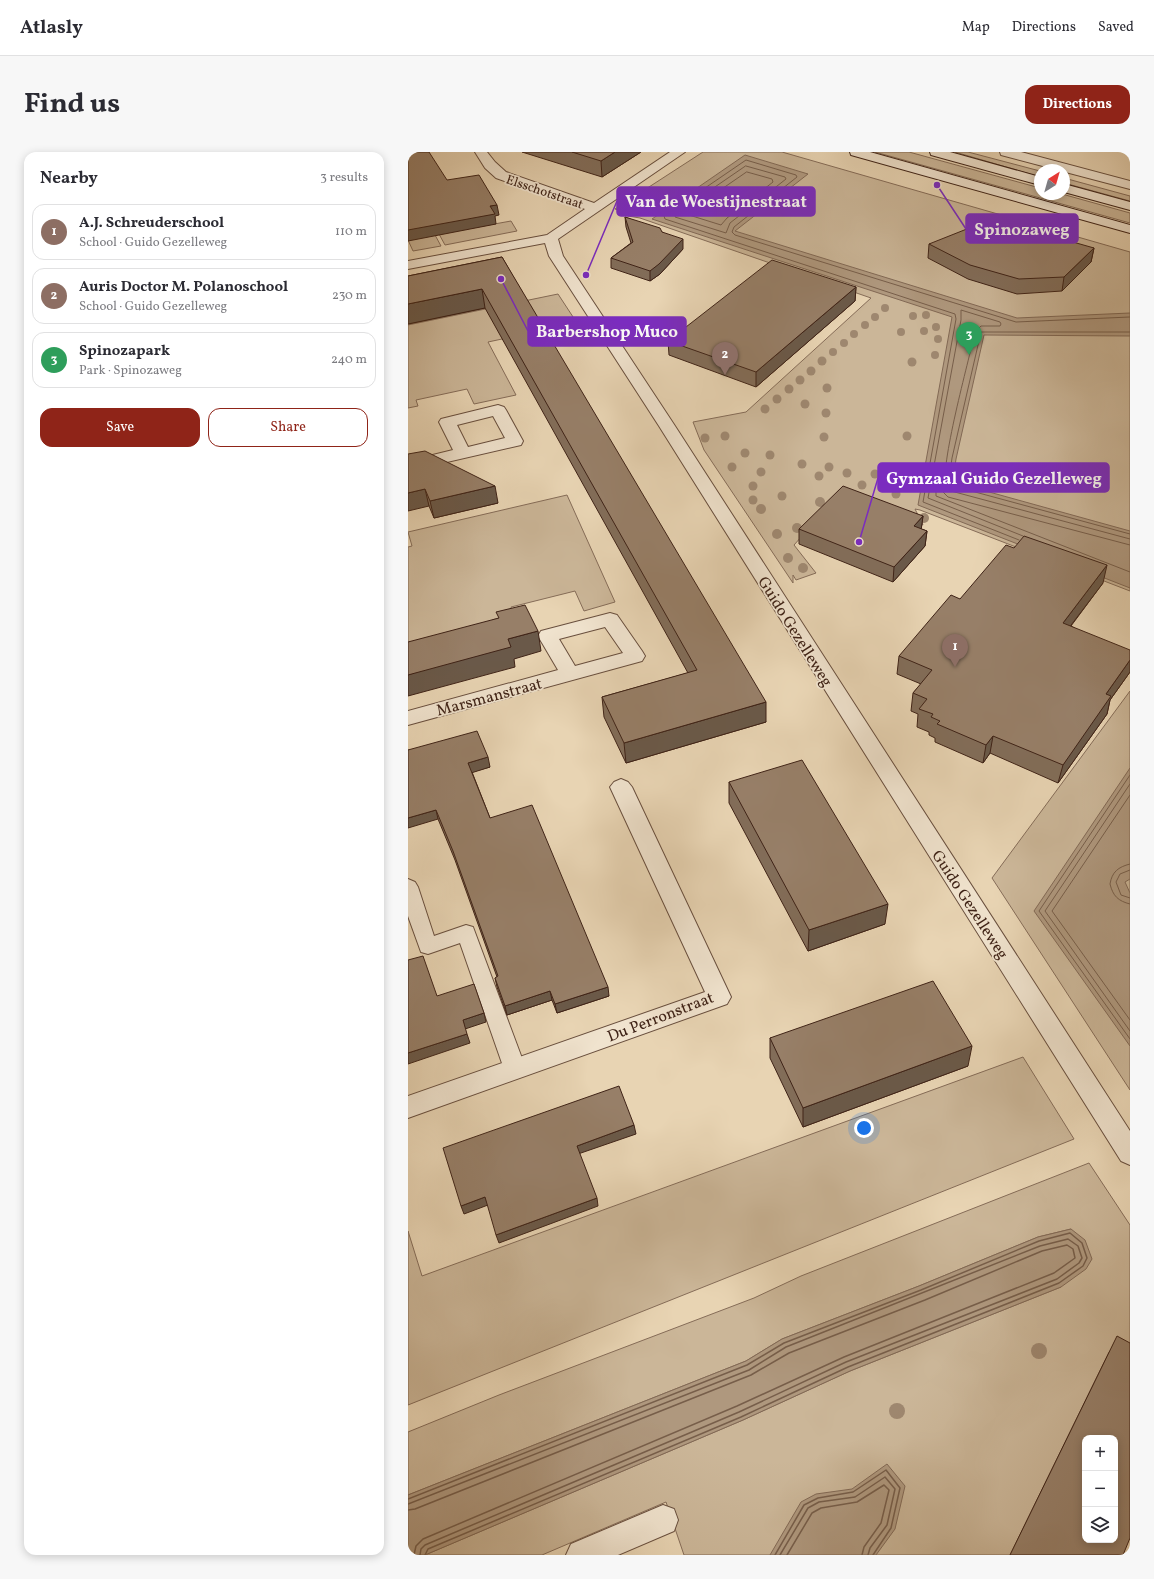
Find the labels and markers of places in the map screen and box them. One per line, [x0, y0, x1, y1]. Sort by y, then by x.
callout: Van de Woestijnestraat [617, 187, 815, 216]
callout: Spinozaweg [966, 214, 1078, 243]
callout: Barbershop Muco [528, 317, 686, 346]
pin: 3 [956, 322, 982, 355]
pin: 2 [712, 342, 738, 375]
callout: Gymzaal Guido Gezelleweg [878, 463, 1109, 492]
pin: 1 [942, 634, 968, 667]

